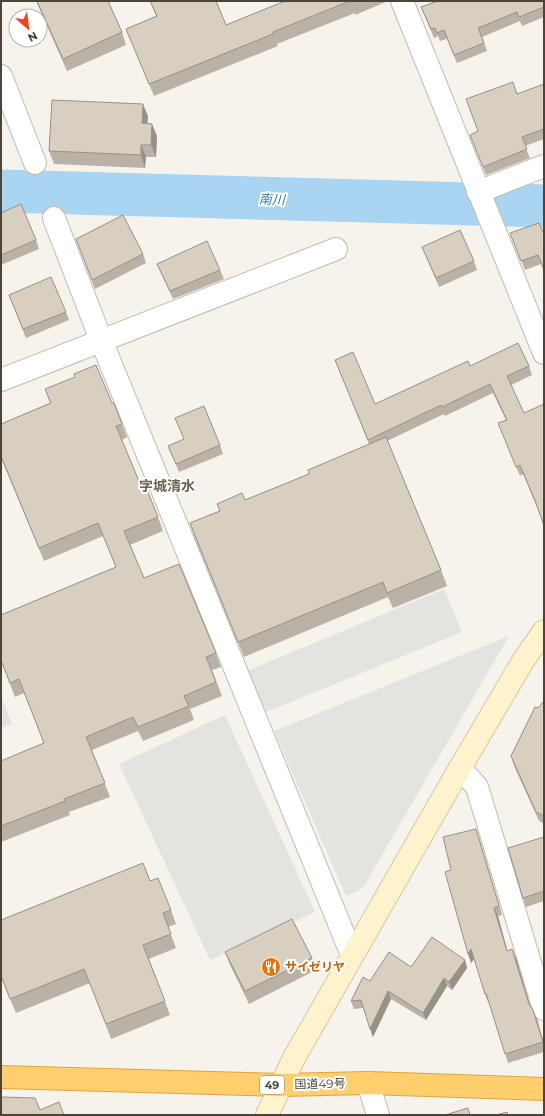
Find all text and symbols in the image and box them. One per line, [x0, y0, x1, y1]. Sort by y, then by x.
north arrow [8, 8, 48, 48]
text: N [25, 29, 40, 45]
water label: 南川 [259, 191, 287, 208]
district label: 字城清水 [139, 477, 195, 495]
restaurant icon: サイゼリヤ [260, 956, 282, 978]
place label: サイゼリヤ [285, 959, 345, 974]
road number: 49 [260, 1076, 284, 1094]
street label: 国道49号 [294, 1076, 346, 1091]

